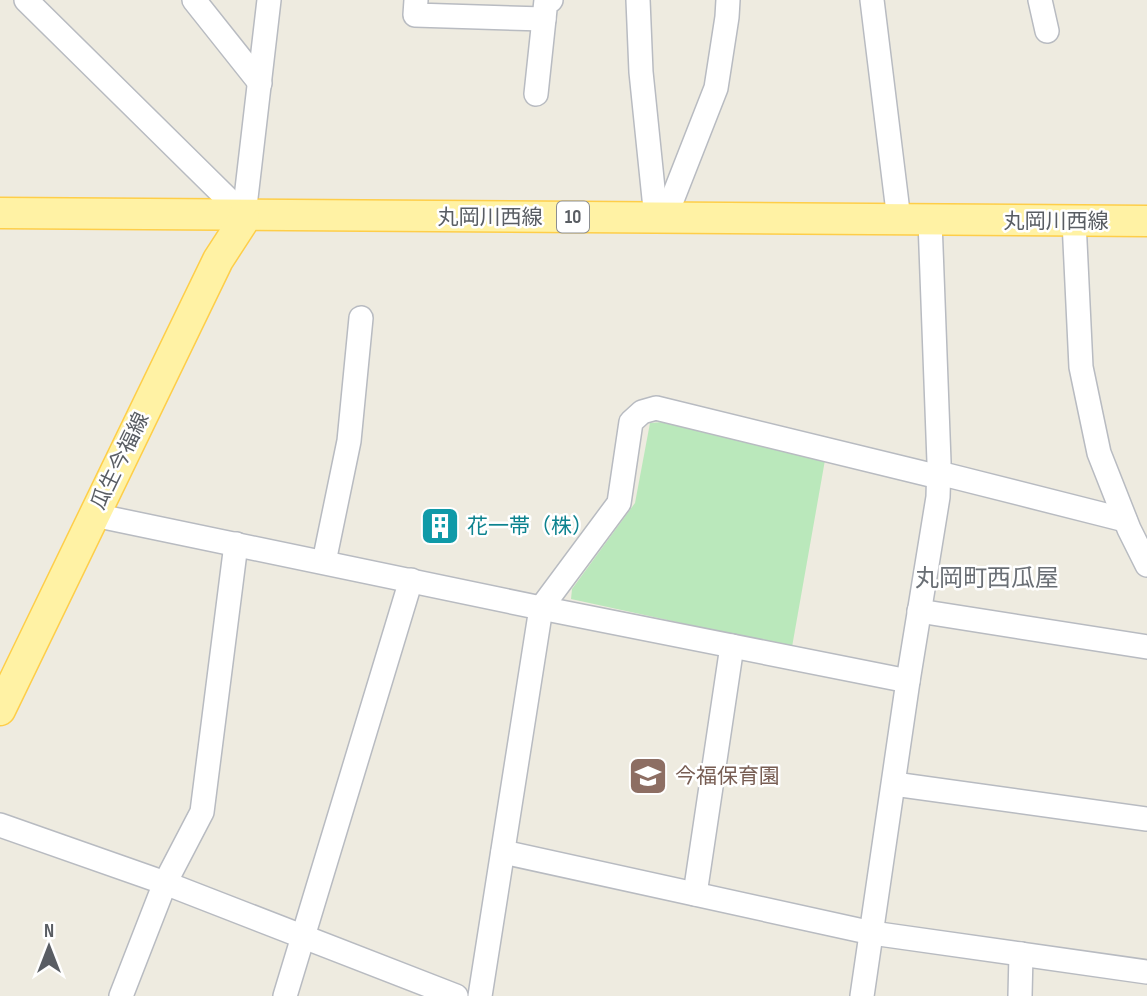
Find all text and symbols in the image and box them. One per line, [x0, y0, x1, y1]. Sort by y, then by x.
road number: 10 [557, 202, 589, 232]
street label: 丸岡川西線 [438, 205, 543, 230]
street label: 丸岡川西線 [1004, 209, 1109, 234]
street label: 瓜生今福線 [86, 408, 154, 514]
building icon: 花一帯（株） [419, 505, 461, 547]
place label: 花一帯（株） [467, 514, 593, 539]
district label: 丸岡町西瓜屋 [915, 564, 1059, 593]
school or university icon: 今福保育園 [627, 755, 669, 797]
place label: 今福保育園 [675, 764, 780, 789]
north arrow [14, 912, 84, 982]
text: N [44, 920, 54, 943]

